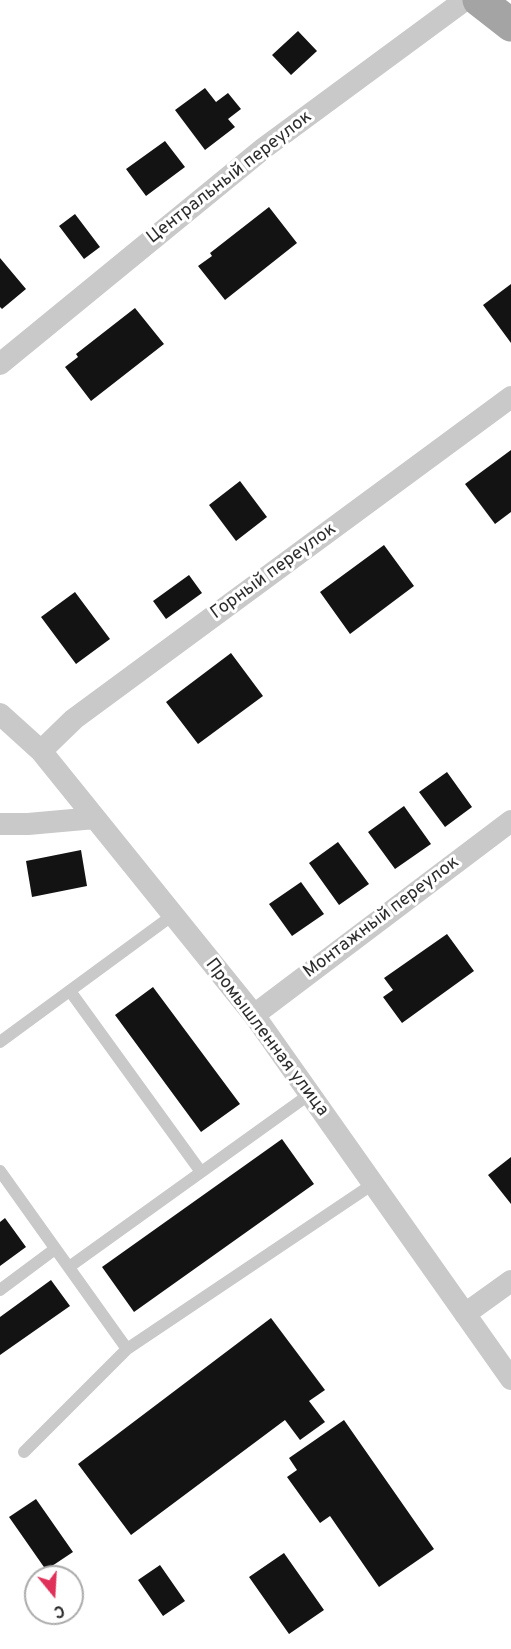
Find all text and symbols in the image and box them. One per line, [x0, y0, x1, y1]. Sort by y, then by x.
street label: Центральный переулок [143, 107, 317, 249]
street label: Горный переулок [207, 519, 341, 625]
street label: Монтажный переулок [300, 852, 464, 984]
street label: Промышленная улица [200, 955, 332, 1121]
north arrow [24, 1565, 84, 1625]
text: С [51, 1599, 67, 1621]

